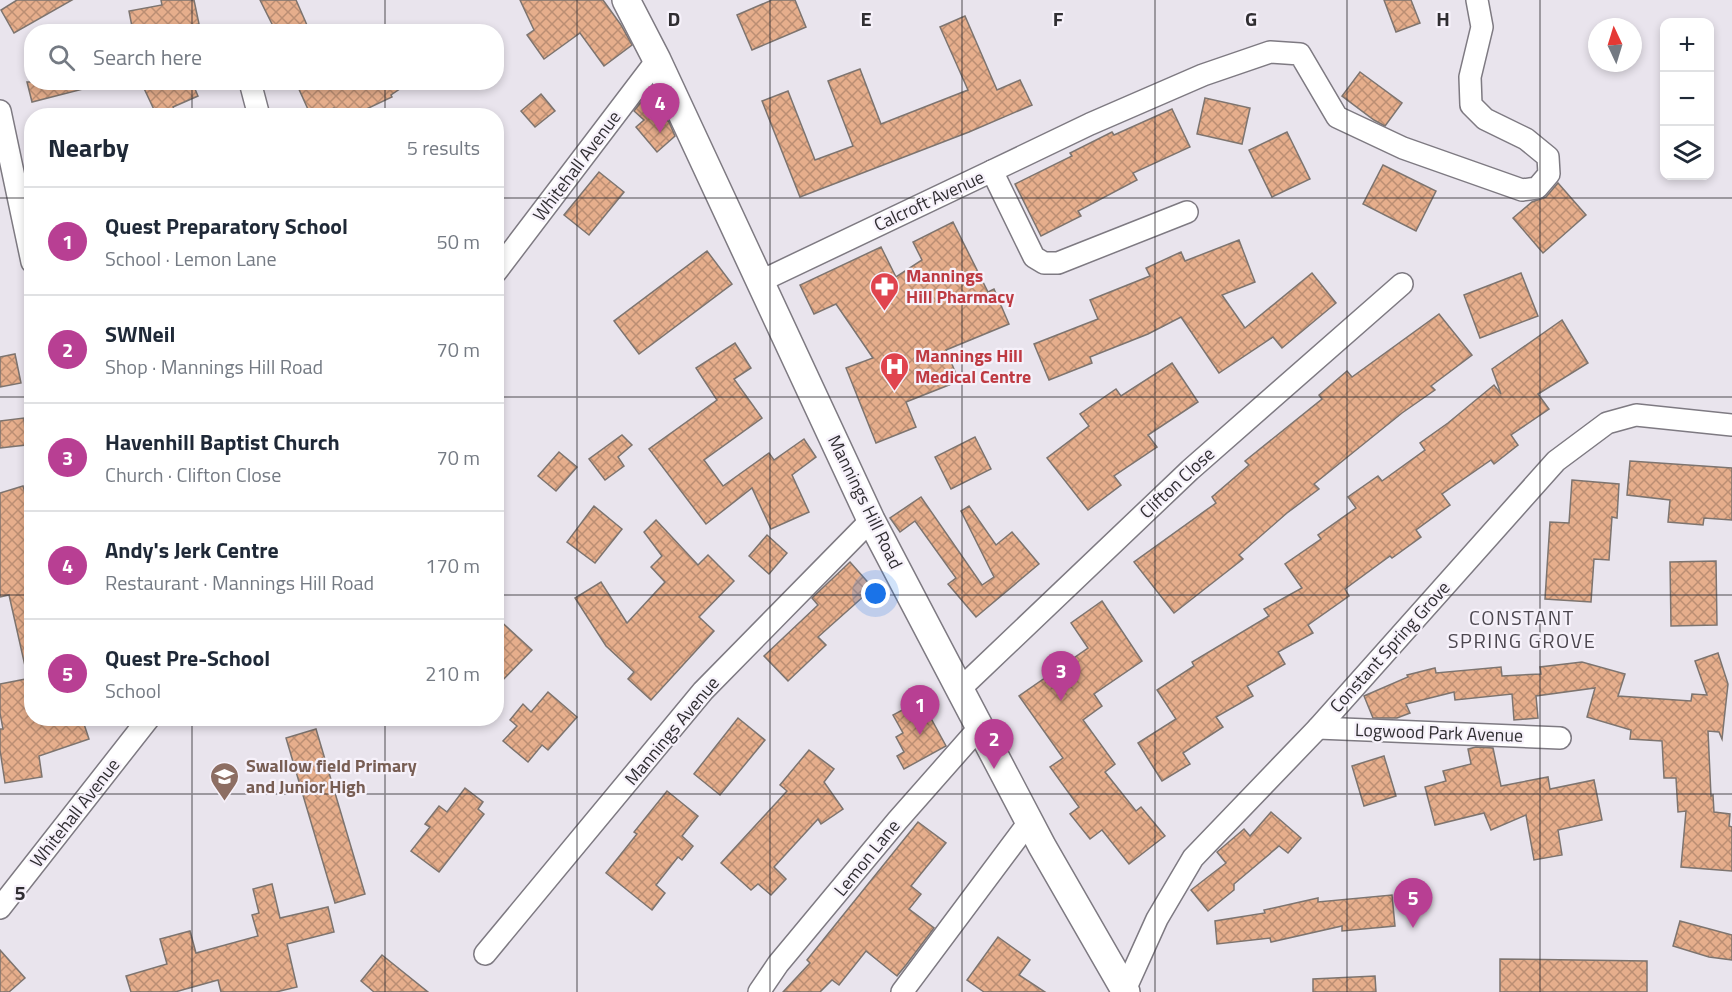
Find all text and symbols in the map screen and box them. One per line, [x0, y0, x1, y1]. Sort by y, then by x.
text: D [668, 3, 680, 34]
text: E [860, 3, 872, 34]
text: F [1053, 3, 1064, 34]
text: G [1245, 3, 1257, 34]
text: H [1436, 3, 1450, 34]
north arrow [1588, 18, 1642, 72]
map controls [1660, 18, 1714, 180]
button: + [1660, 18, 1714, 72]
search box [24, 24, 504, 90]
text: Search here [93, 40, 202, 74]
icon: search [45, 41, 78, 74]
button: − [1660, 72, 1714, 126]
pin: 4 [640, 84, 680, 133]
street label: Whitehall Avenue [526, 105, 627, 227]
button: layers [1660, 126, 1714, 180]
text: Nearby [48, 128, 129, 167]
text: 5 results [407, 132, 480, 163]
street label: Calcroft Avenue [869, 163, 988, 238]
text: Quest Preparatory School [105, 209, 348, 243]
text: 1 [62, 226, 73, 257]
text: 50 m [436, 226, 480, 257]
text: School · Lemon Lane [105, 243, 277, 274]
place label: Mannings Hill Pharmacy [906, 262, 1014, 310]
pharmacy icon: Mannings Hill Pharmacy [869, 270, 901, 312]
text: SWNeil [105, 317, 175, 351]
text: 2 [62, 334, 73, 365]
text: 70 m [436, 334, 480, 365]
place label: Mannings Hill Medical Centre [915, 342, 1031, 390]
hospital icon: Mannings Hill Medical Centre [878, 350, 910, 392]
text: Shop · Mannings Hill Road [105, 351, 323, 382]
text: Havenhill Baptist Church [105, 425, 340, 459]
street label: Mannings Hill Road [821, 430, 910, 573]
street label: Clifton Close [1133, 441, 1220, 525]
text: 3 [62, 442, 73, 473]
text: 70 m [436, 442, 480, 473]
text: Church · Clifton Close [105, 459, 281, 490]
text: Andy's Jerk Centre [105, 533, 279, 567]
text: 4 [62, 550, 73, 581]
text: 170 m [425, 550, 480, 581]
text: Restaurant · Mannings Hill Road [105, 567, 374, 598]
street label: Constant Spring Grove [1323, 575, 1456, 718]
your location [861, 579, 890, 608]
district label: CONSTANT SPRING GROVE [1448, 602, 1596, 656]
text: Quest Pre-School [105, 641, 270, 675]
pin: 3 [1042, 652, 1080, 701]
text: 5 [62, 658, 73, 689]
text: 210 m [425, 658, 480, 689]
street label: Mannings Avenue [618, 670, 725, 791]
text: School [105, 675, 161, 706]
pin: 1 [900, 686, 940, 735]
street label: Logwood Park Avenue [1355, 716, 1523, 749]
pin: 2 [974, 720, 1014, 769]
street label: Whitehall Avenue [23, 752, 126, 873]
place label: Swallow field Primary and Junior High [246, 752, 417, 800]
school or university icon: Swallow field Primary and Junior High [209, 760, 241, 802]
street label: Lemon Lane [827, 813, 906, 902]
text: 5 [14, 877, 26, 908]
pin: 5 [1394, 878, 1432, 928]

